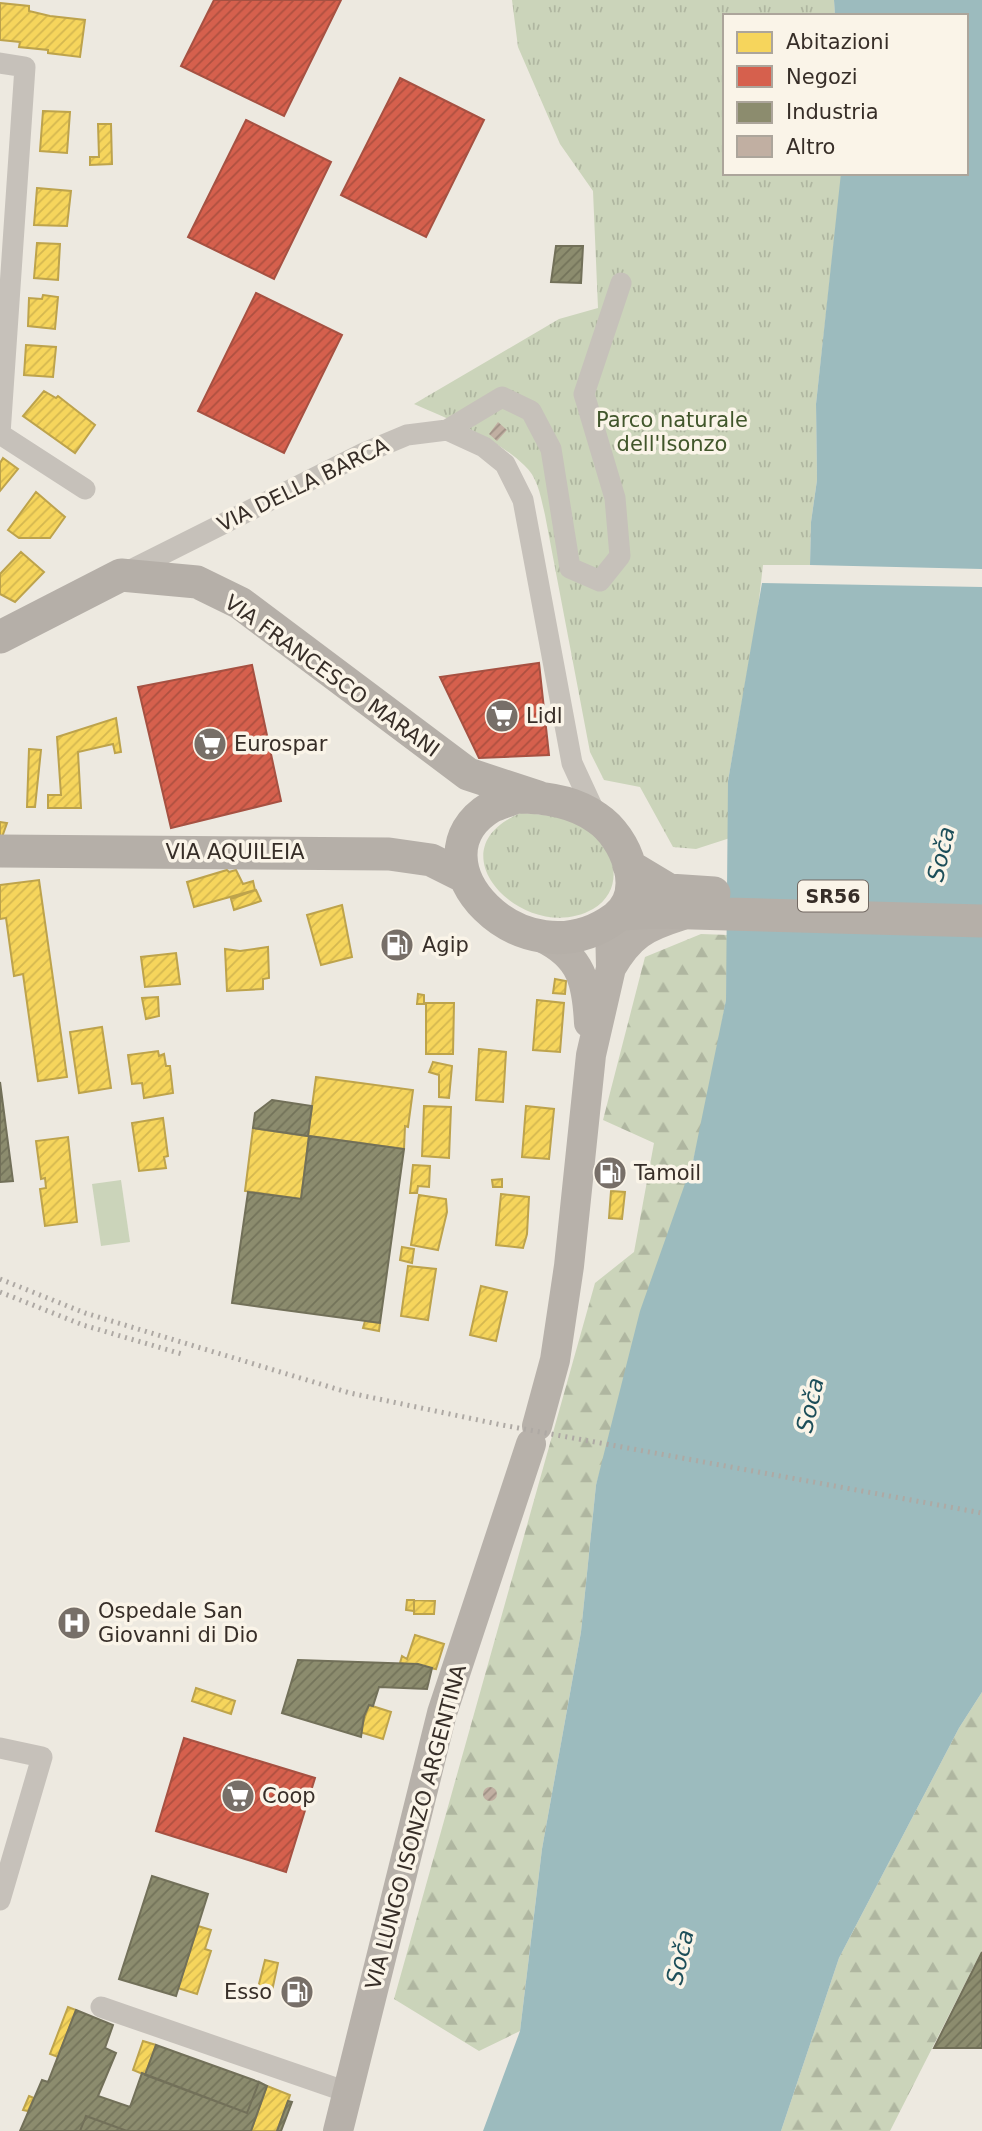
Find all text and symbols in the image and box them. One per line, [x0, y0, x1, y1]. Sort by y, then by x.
legend [723, 14, 968, 175]
text: Abitazioni [786, 30, 889, 54]
text: Negozi [786, 65, 858, 89]
text: Industria [786, 100, 879, 124]
text: Altro [786, 135, 835, 159]
park label: Parco naturale dell'Isonzo [596, 408, 748, 456]
street label: VIA DELLA BARCA [214, 433, 393, 537]
street label: VIA FRANCESCO MARANI [220, 590, 444, 762]
supermarket icon: Lidl [483, 697, 521, 735]
place label: Lidl [526, 704, 563, 728]
supermarket icon: Eurospar [191, 725, 229, 763]
place label: Eurospar [234, 732, 328, 756]
water label: Soča [922, 824, 960, 884]
street label: VIA AQUILEIA [165, 840, 305, 864]
road number: SR56 [798, 880, 868, 912]
fuel station icon: Agip [378, 926, 416, 964]
place label: Agip [422, 933, 469, 957]
fuel station icon: Tamoil [591, 1154, 629, 1192]
place label: Tamoil [633, 1161, 701, 1185]
water label: Soča [791, 1375, 829, 1435]
place label: Ospedale San Giovanni di Dio [98, 1599, 258, 1647]
hospital icon: Ospedale San Giovanni di Dio [55, 1604, 93, 1642]
street label: VIA LUNGO ISONZO ARGENTINA [361, 1661, 471, 1992]
supermarket icon: Coop [219, 1777, 257, 1815]
place label: Coop [262, 1784, 316, 1808]
water label: Soča [661, 1927, 699, 1987]
fuel station icon: Esso [278, 1973, 316, 2011]
place label: Esso [224, 1980, 272, 2004]

